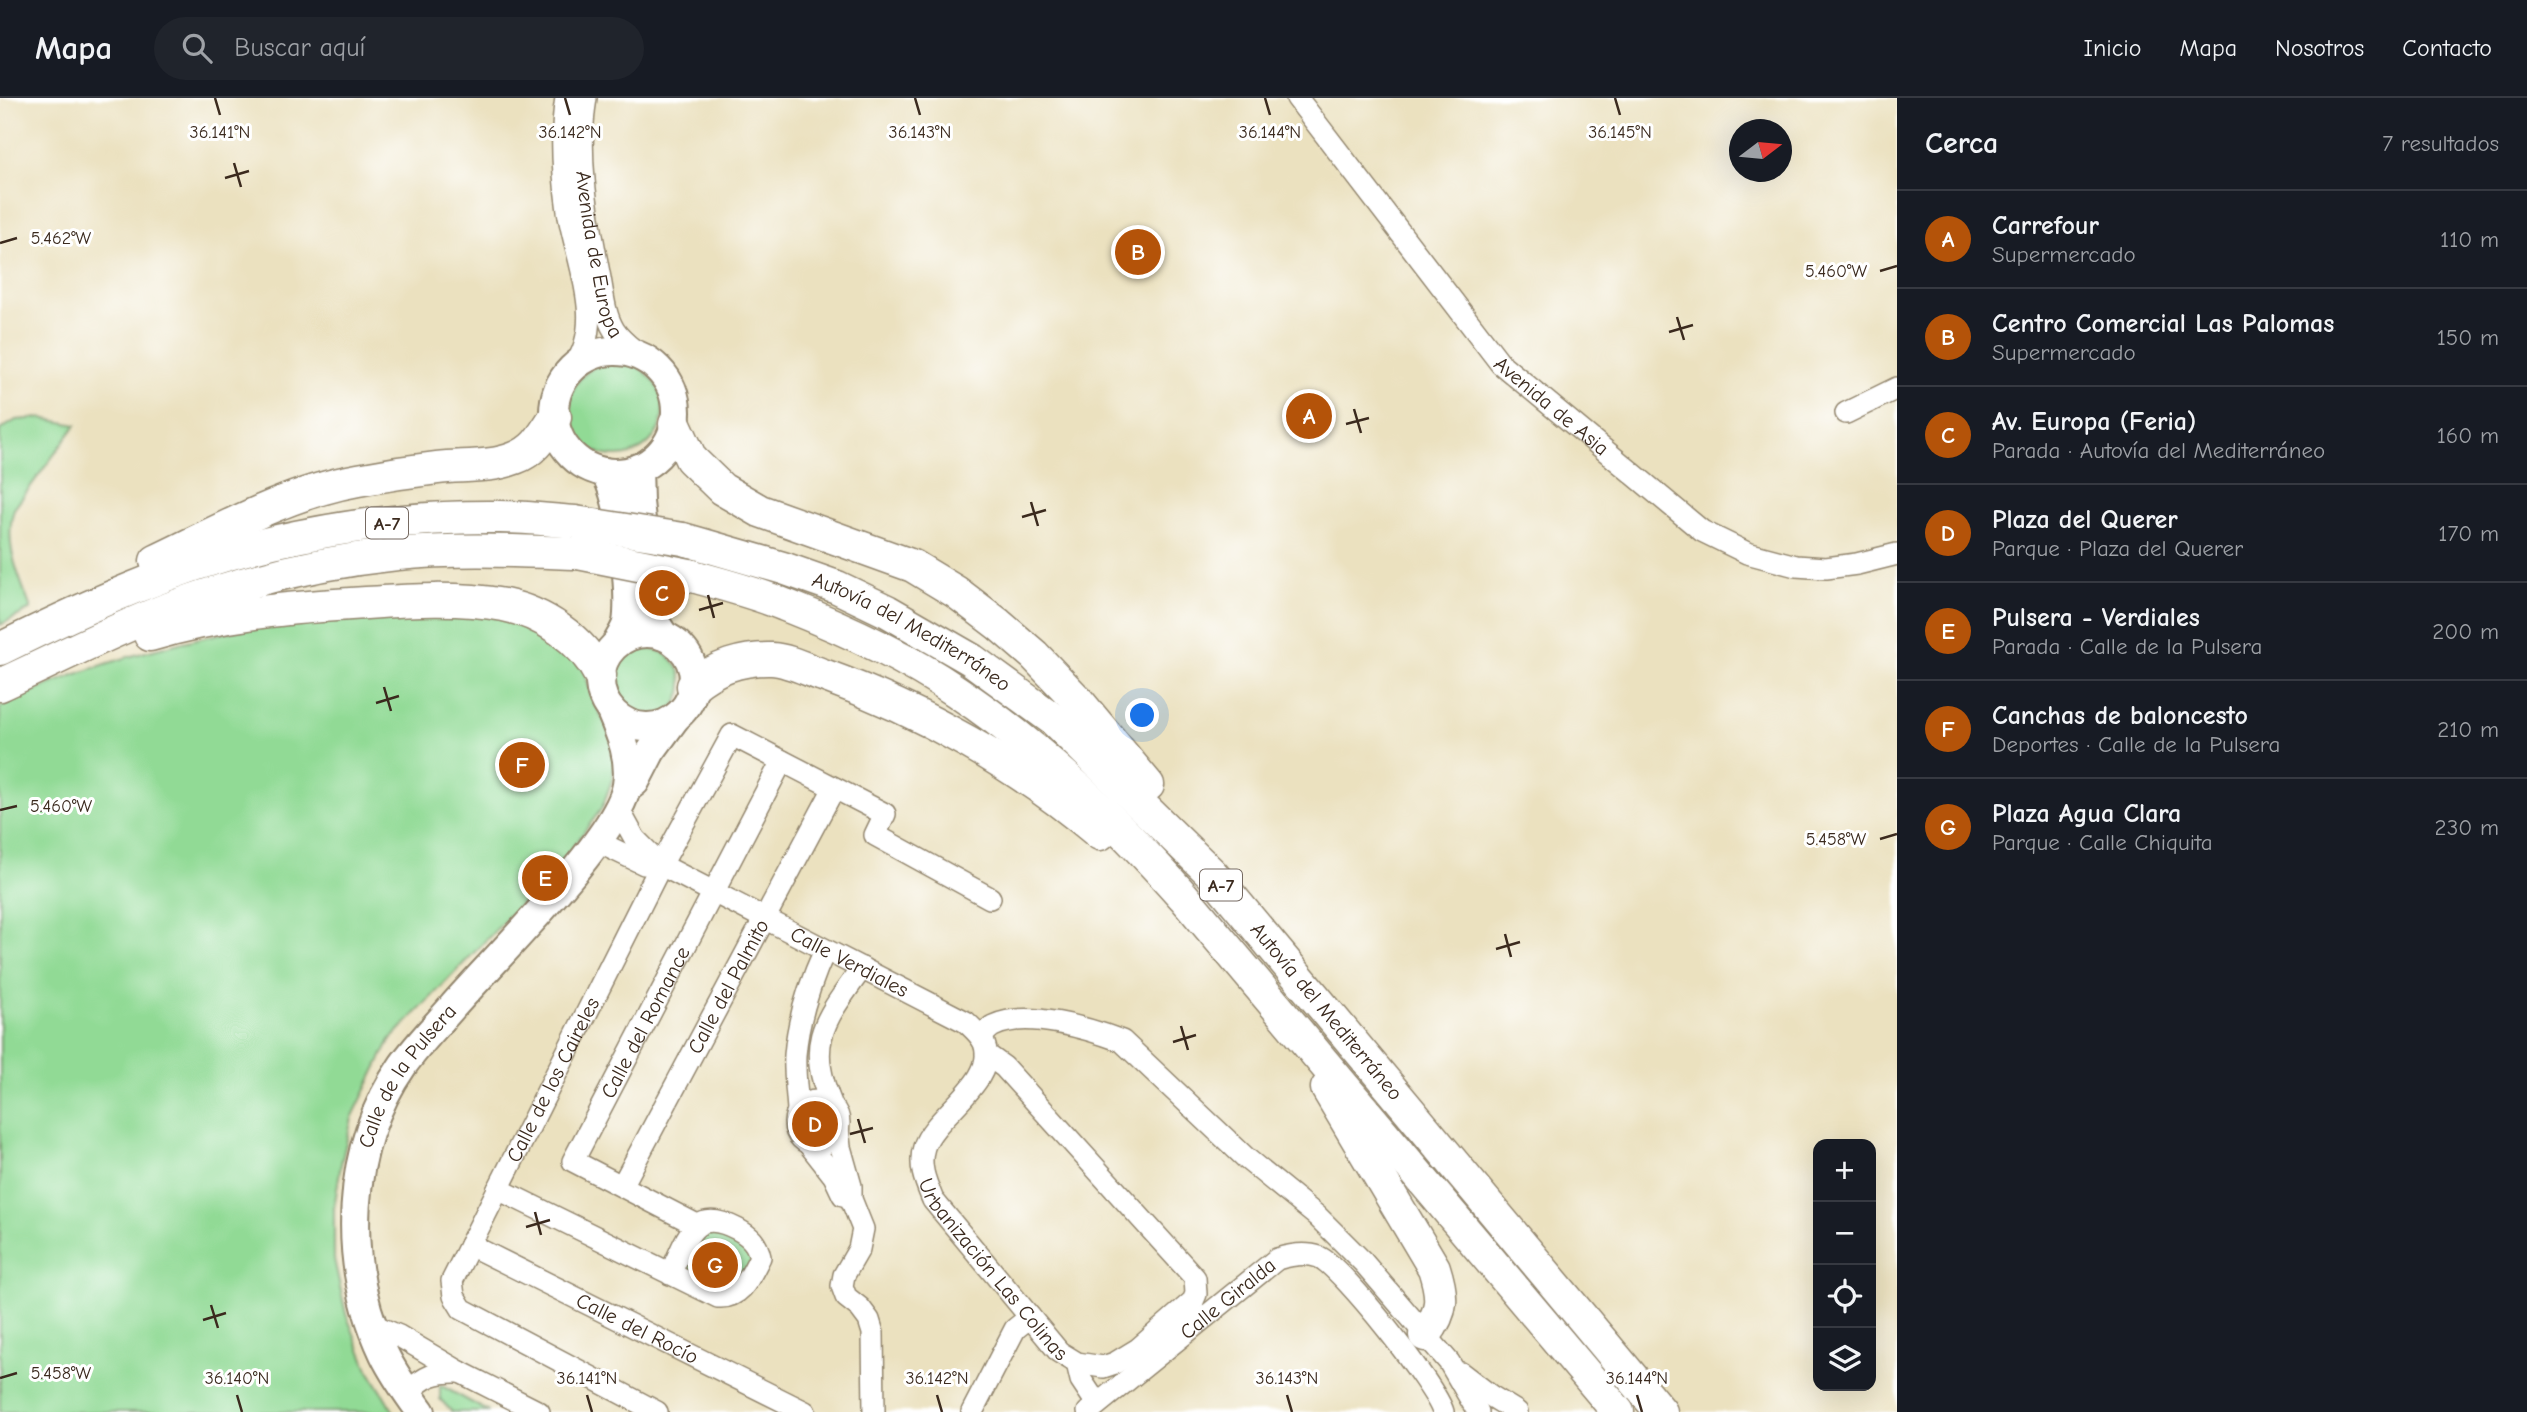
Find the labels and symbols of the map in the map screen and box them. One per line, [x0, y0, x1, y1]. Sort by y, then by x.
north arrow [1729, 119, 1792, 182]
text: 36.141°N [190, 122, 250, 143]
text: 36.142°N [538, 122, 602, 143]
text: 36.143°N [889, 122, 951, 143]
text: 36.144°N [1239, 122, 1301, 143]
text: 36.145°N [1588, 122, 1652, 143]
street label: Avenida de Europa [571, 170, 628, 343]
pin: B [1115, 226, 1161, 278]
text: 5.462°W [31, 228, 92, 249]
text: 5.460°W [1805, 261, 1867, 282]
street label: Avenida de Asia [1489, 352, 1614, 461]
pin: A [1286, 390, 1332, 442]
road number: A-7 [366, 508, 408, 538]
pin: C [639, 567, 685, 619]
street label: Autovía del Mediterráneo [809, 567, 1016, 696]
your location [1125, 698, 1159, 732]
pin: F [499, 739, 545, 791]
text: 5.460°W [30, 796, 92, 817]
text: 5.458°W [1806, 829, 1867, 850]
pin: E [522, 852, 568, 904]
road number: A-7 [1200, 870, 1242, 900]
street label: Calle del Palmito [683, 915, 774, 1058]
street label: Autovía del Mediterráneo [1246, 918, 1408, 1105]
street label: Calle Verdiales [786, 922, 912, 1002]
street label: Calle del Romance [596, 942, 695, 1102]
street label: Calle de los Caireles [502, 993, 604, 1166]
street label: Calle de la Pulsera [353, 999, 461, 1151]
pin: D [792, 1098, 838, 1150]
street label: Urbanización Las Colinas [913, 1175, 1071, 1366]
pin: G [692, 1239, 738, 1291]
street label: Calle Giralda [1175, 1253, 1280, 1344]
street label: Calle del Rocío [572, 1288, 702, 1369]
text: 5.458°W [31, 1363, 92, 1384]
text: 36.140°N [205, 1368, 269, 1389]
text: 36.141°N [557, 1368, 617, 1389]
text: 36.142°N [905, 1368, 969, 1389]
text: 36.143°N [1256, 1368, 1318, 1389]
text: 36.144°N [1606, 1368, 1668, 1389]

